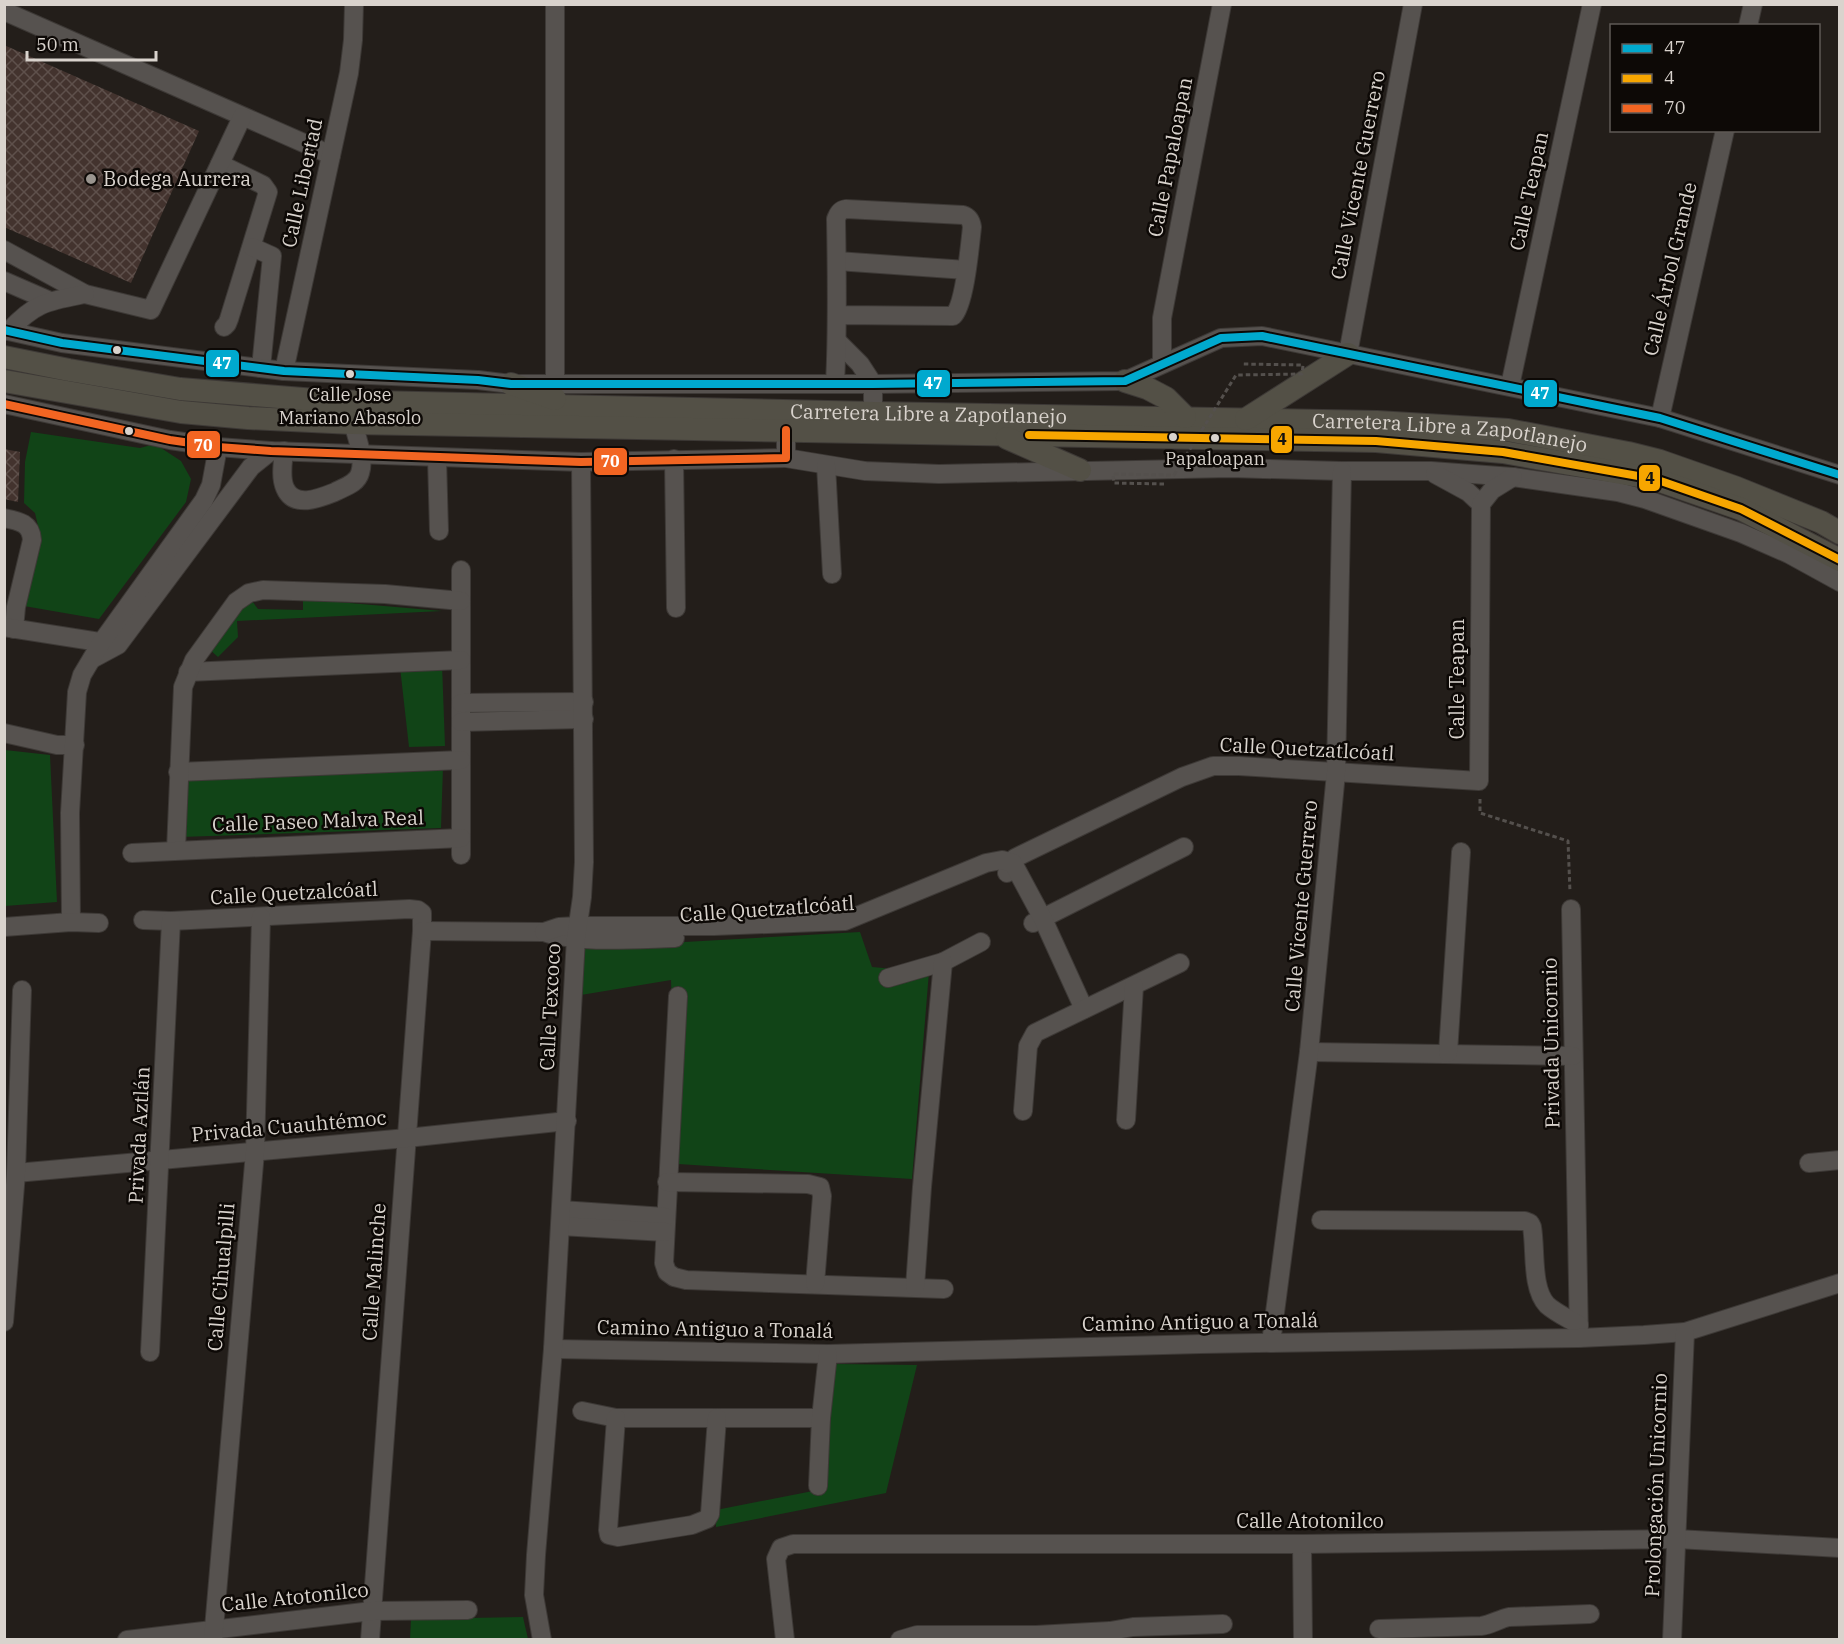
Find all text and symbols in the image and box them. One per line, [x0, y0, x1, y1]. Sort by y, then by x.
scale bar [27, 24, 156, 62]
legend [1610, 24, 1820, 132]
text: 50 m [36, 33, 79, 56]
text: 47 [1664, 36, 1686, 59]
text: 4 [1664, 66, 1675, 89]
street label: Calle Vicente Guerrero [1324, 68, 1391, 282]
street label: Calle Papaloapan [1141, 75, 1198, 239]
text: 70 [1664, 96, 1686, 119]
street label: Calle Libertad [275, 116, 328, 250]
street label: Calle Teapan [1503, 129, 1554, 253]
place label: Bodega Aurrera [103, 165, 251, 192]
marker: Bodega Aurrera [84, 172, 98, 186]
street label: Calle Árbol Grande [1636, 179, 1703, 358]
unlabelled marker [111, 344, 123, 356]
line badge: 47 [205, 349, 240, 378]
text: 47 [212, 353, 232, 373]
marker: Calle Jose Mariano Abasolo [344, 368, 356, 380]
line badge: 47 [916, 369, 951, 398]
text: 47 [923, 373, 943, 393]
line badge: 47 [1523, 379, 1558, 408]
place label: Calle Jose Mariano Abasolo [279, 383, 421, 429]
text: 47 [1530, 383, 1550, 403]
street label: Carretera Libre a Zapotlanejo [790, 397, 1067, 429]
street label: Carretera Libre a Zapotlanejo [1312, 407, 1590, 458]
unlabelled marker [123, 425, 135, 437]
line badge: 4 [1270, 425, 1293, 454]
text: 4 [1277, 429, 1287, 449]
line badge: 70 [186, 430, 221, 459]
unlabelled marker [1167, 431, 1179, 443]
marker: Papaloapan [1209, 432, 1221, 444]
text: 70 [193, 435, 213, 455]
line badge: 70 [593, 447, 628, 476]
place label: Papaloapan [1165, 447, 1265, 470]
text: 70 [600, 451, 620, 471]
line badge: 4 [1638, 464, 1661, 492]
text: 4 [1645, 468, 1655, 488]
street label: Calle Teapan [1443, 618, 1470, 740]
street label: Calle Quetzatlcóatl [1219, 730, 1395, 767]
street label: Calle Vicente Guerrero [1278, 799, 1323, 1013]
street label: Calle Paseo Malva Real [212, 803, 424, 838]
street label: Calle Quetzalcóatl [209, 875, 379, 910]
street label: Calle Quetzatlcóatl [679, 889, 855, 928]
street label: Calle Texcoco [533, 943, 566, 1071]
street label: Privada Unicornio [1536, 957, 1565, 1129]
street label: Privada Aztlán [121, 1065, 156, 1204]
street label: Privada Cuauhtémoc [190, 1104, 388, 1148]
street label: Calle Cihualpilli [201, 1202, 240, 1352]
street label: Calle Malinche [355, 1202, 392, 1342]
street label: Camino Antiguo a Tonalá [1082, 1306, 1318, 1337]
street label: Camino Antiguo a Tonalá [597, 1313, 834, 1344]
street label: Prolongación Unicornio [1638, 1373, 1673, 1597]
street label: Calle Atotonilco [1236, 1507, 1384, 1534]
street label: Calle Atotonilco [220, 1575, 370, 1618]

